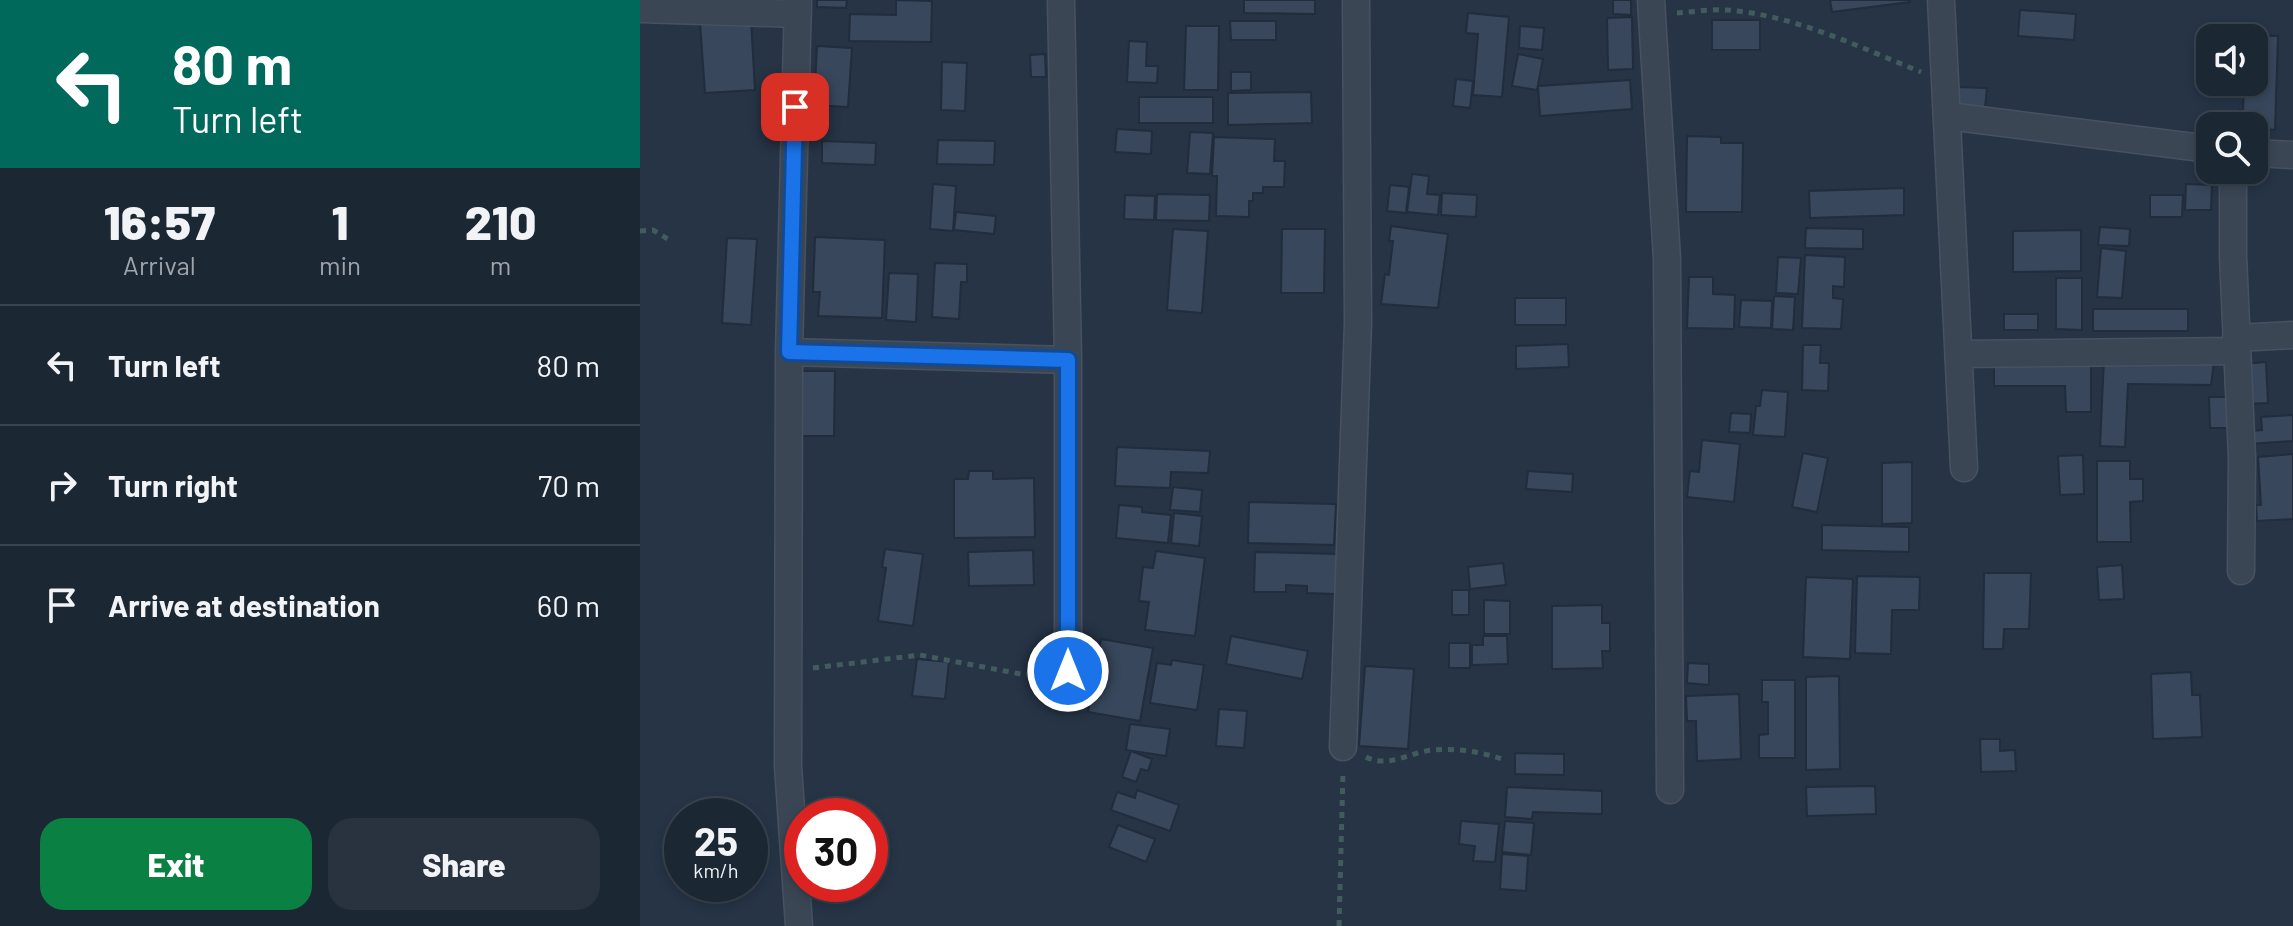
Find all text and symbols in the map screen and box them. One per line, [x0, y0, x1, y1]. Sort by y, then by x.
map controls [2196, 24, 2268, 184]
button: sound [2196, 24, 2268, 96]
text: 80 m [172, 29, 292, 96]
icon: left [40, 32, 144, 136]
pin [761, 73, 829, 141]
icon: arrive [773, 85, 817, 129]
text: Turn left [172, 97, 303, 140]
button: search [2196, 112, 2268, 184]
text: 16:57 [104, 192, 215, 250]
text: 1 [331, 192, 349, 250]
text: 210 [465, 192, 536, 250]
text: Arrival [123, 249, 196, 280]
text: min [319, 249, 361, 280]
text: m [490, 249, 511, 280]
icon: left [40, 343, 84, 387]
text: Turn left [108, 347, 221, 383]
text: 80 m [537, 347, 600, 383]
icon: right [40, 463, 84, 507]
text: Turn right [108, 467, 238, 503]
text: 70 m [538, 467, 600, 503]
icon: arrive [40, 583, 84, 627]
text: Arrive at destination [108, 587, 380, 623]
text: 60 m [537, 587, 600, 623]
position arrow [1026, 629, 1110, 713]
speed limit sign: 30 [784, 798, 888, 902]
text: 25 [694, 816, 738, 864]
button: Exit [40, 818, 312, 910]
button: Share [328, 818, 600, 910]
text: km/h [693, 858, 739, 882]

